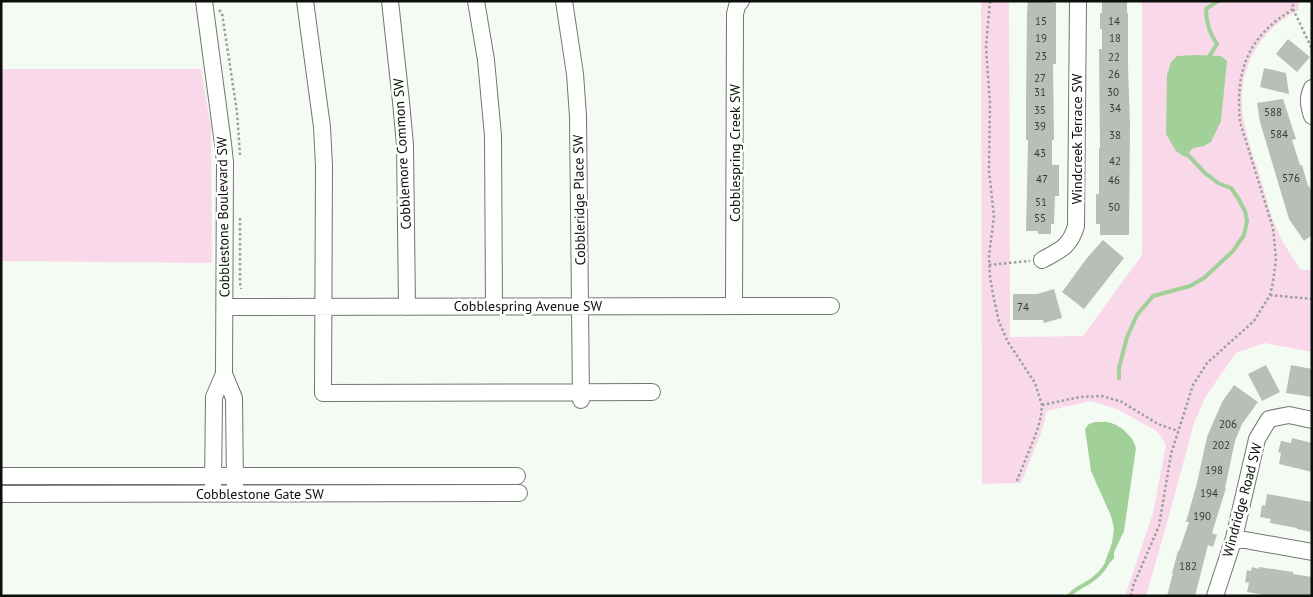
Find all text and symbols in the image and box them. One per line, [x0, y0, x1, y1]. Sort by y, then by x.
house number: 15 [1035, 14, 1047, 28]
house number: 14 [1108, 14, 1120, 28]
house number: 19 [1035, 31, 1047, 45]
house number: 18 [1109, 31, 1121, 45]
house number: 23 [1035, 49, 1047, 63]
house number: 22 [1108, 50, 1120, 64]
house number: 26 [1108, 67, 1120, 81]
house number: 27 [1034, 71, 1046, 85]
street label: Windcreek Terrace SW [1068, 73, 1086, 204]
street label: Cobblemore Common SW [389, 77, 415, 230]
street label: Cobblespring Creek SW [726, 84, 744, 222]
house number: 31 [1034, 85, 1046, 99]
house number: 30 [1107, 85, 1119, 99]
house number: 34 [1109, 101, 1121, 115]
house number: 35 [1034, 103, 1046, 117]
house number: 588 [1264, 105, 1282, 119]
house number: 39 [1034, 119, 1046, 133]
house number: 584 [1270, 127, 1288, 141]
house number: 38 [1109, 128, 1121, 142]
street label: Cobbleridge Place SW [569, 134, 589, 265]
street label: Cobblestone Boulevard SW [213, 136, 233, 297]
house number: 43 [1034, 146, 1046, 160]
house number: 42 [1109, 154, 1121, 168]
house number: 576 [1282, 171, 1300, 185]
house number: 47 [1036, 172, 1048, 186]
house number: 46 [1108, 173, 1120, 187]
house number: 51 [1035, 195, 1047, 209]
house number: 50 [1108, 200, 1120, 214]
house number: 55 [1034, 211, 1046, 225]
street label: Cobblespring Avenue SW [454, 297, 603, 315]
house number: 74 [1017, 300, 1029, 314]
house number: 206 [1219, 417, 1237, 431]
house number: 202 [1212, 438, 1230, 452]
street label: Windridge Road SW [1218, 441, 1266, 559]
house number: 198 [1205, 463, 1223, 477]
street label: Cobblestone Gate SW [196, 485, 324, 503]
house number: 194 [1200, 486, 1218, 500]
house number: 190 [1193, 509, 1211, 523]
house number: 182 [1179, 559, 1197, 573]

